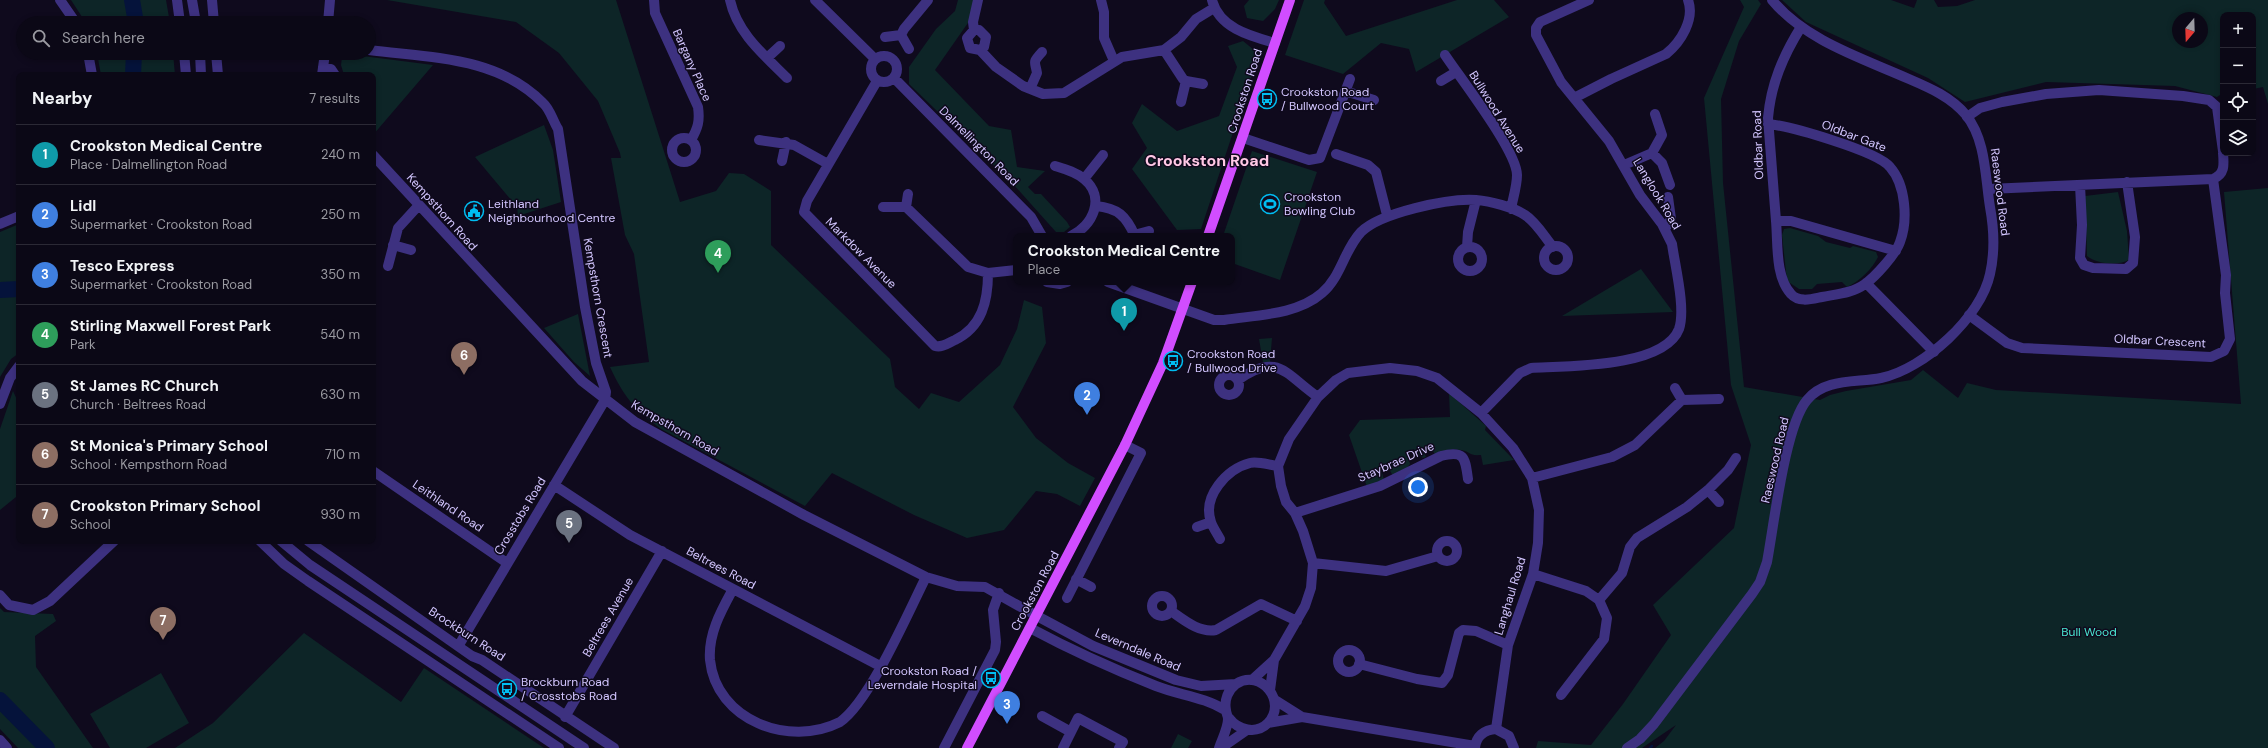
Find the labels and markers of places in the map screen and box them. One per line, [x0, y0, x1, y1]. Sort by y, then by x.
place label: Crookston Road / Bullwood Court [1281, 84, 1374, 114]
bus stop icon: Crookston Road / Bullwood Court [1256, 88, 1278, 110]
place label: Crookston Bowling Club [1284, 189, 1355, 219]
sports icon: Crookston Bowling Club [1259, 193, 1281, 215]
place label: Leithland Neighbourhood Centre [488, 196, 616, 226]
public building icon: Leithland Neighbourhood Centre [463, 200, 485, 222]
pin: 4 [705, 240, 731, 273]
pin: 1 [1111, 298, 1137, 331]
pin: 6 [451, 342, 477, 375]
place label: Crookston Road / Bullwood Drive [1187, 346, 1277, 376]
bus stop icon: Crookston Road / Bullwood Drive [1162, 350, 1184, 372]
pin: 2 [1074, 382, 1100, 415]
pin: 5 [556, 510, 582, 543]
pin: 7 [150, 607, 176, 640]
place label: Crookston Road / Leverndale Hospital [868, 663, 977, 693]
bus stop icon: Crookston Road / Leverndale Hospital [980, 667, 1002, 689]
place label: Brockburn Road / Crosstobs Road [521, 674, 617, 704]
bus stop icon: Brockburn Road / Crosstobs Road [496, 678, 518, 700]
pin: 3 [994, 691, 1020, 724]

